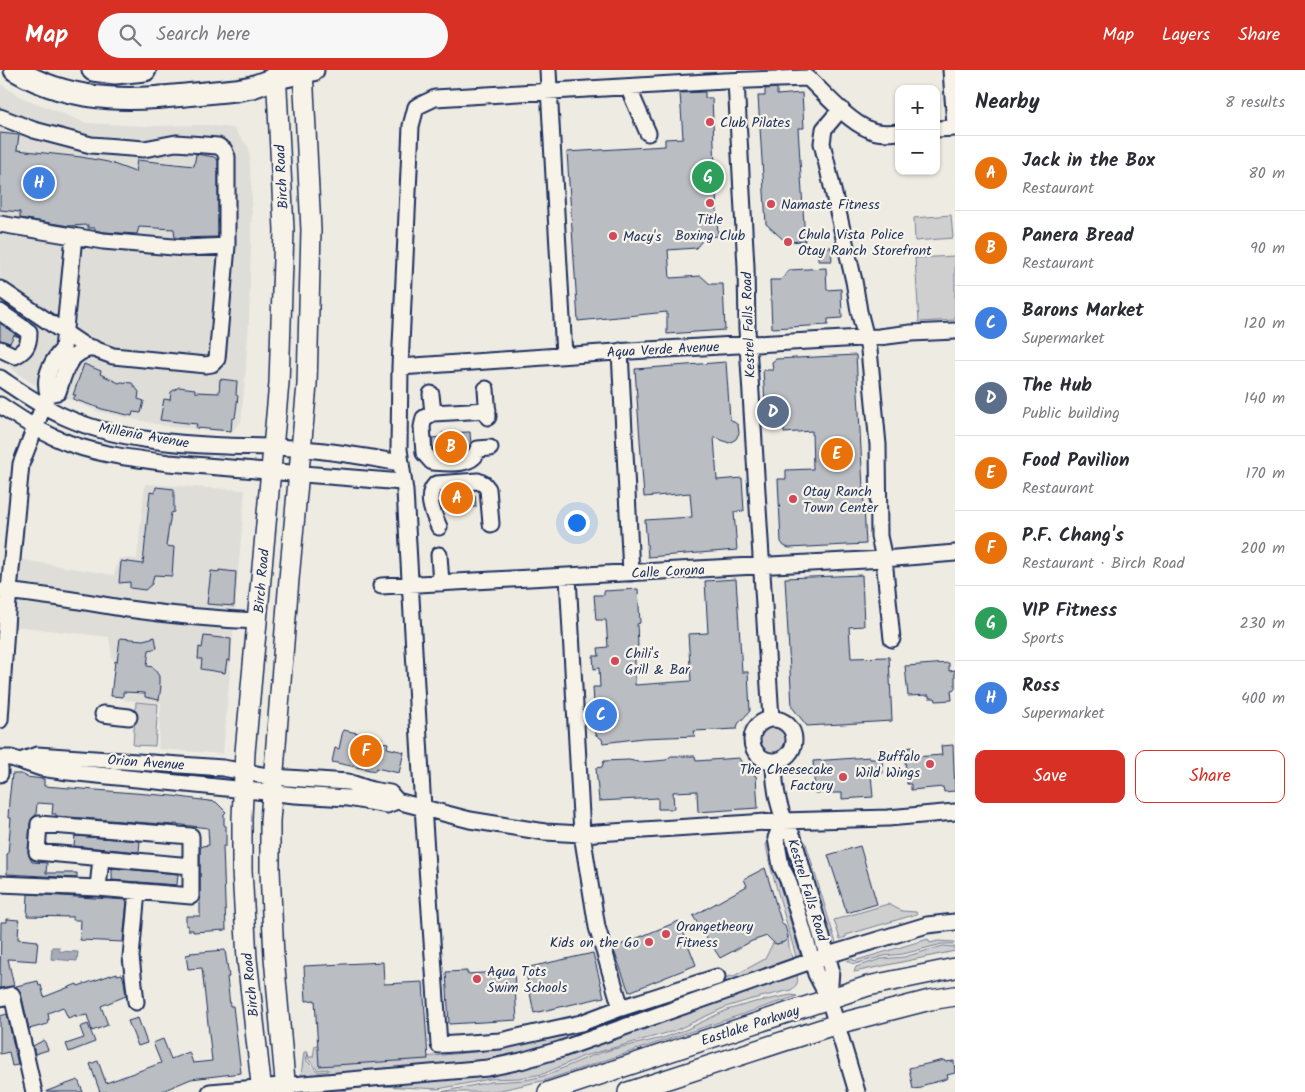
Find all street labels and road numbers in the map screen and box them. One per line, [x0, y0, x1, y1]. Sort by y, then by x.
street label: Birch Road [269, 143, 295, 210]
street label: Kestrel Falls Road [736, 270, 762, 378]
street label: Aqua Verde Avenue [606, 336, 721, 364]
street label: Millenia Avenue [97, 417, 192, 455]
street label: Birch Road [248, 547, 276, 614]
street label: Calle Corona [631, 559, 705, 585]
street label: Orion Avenue [107, 749, 186, 777]
street label: Kestrel Falls Road [781, 836, 833, 945]
street label: Birch Road [237, 951, 265, 1018]
street label: Eastlake Parkway [698, 1000, 803, 1052]

